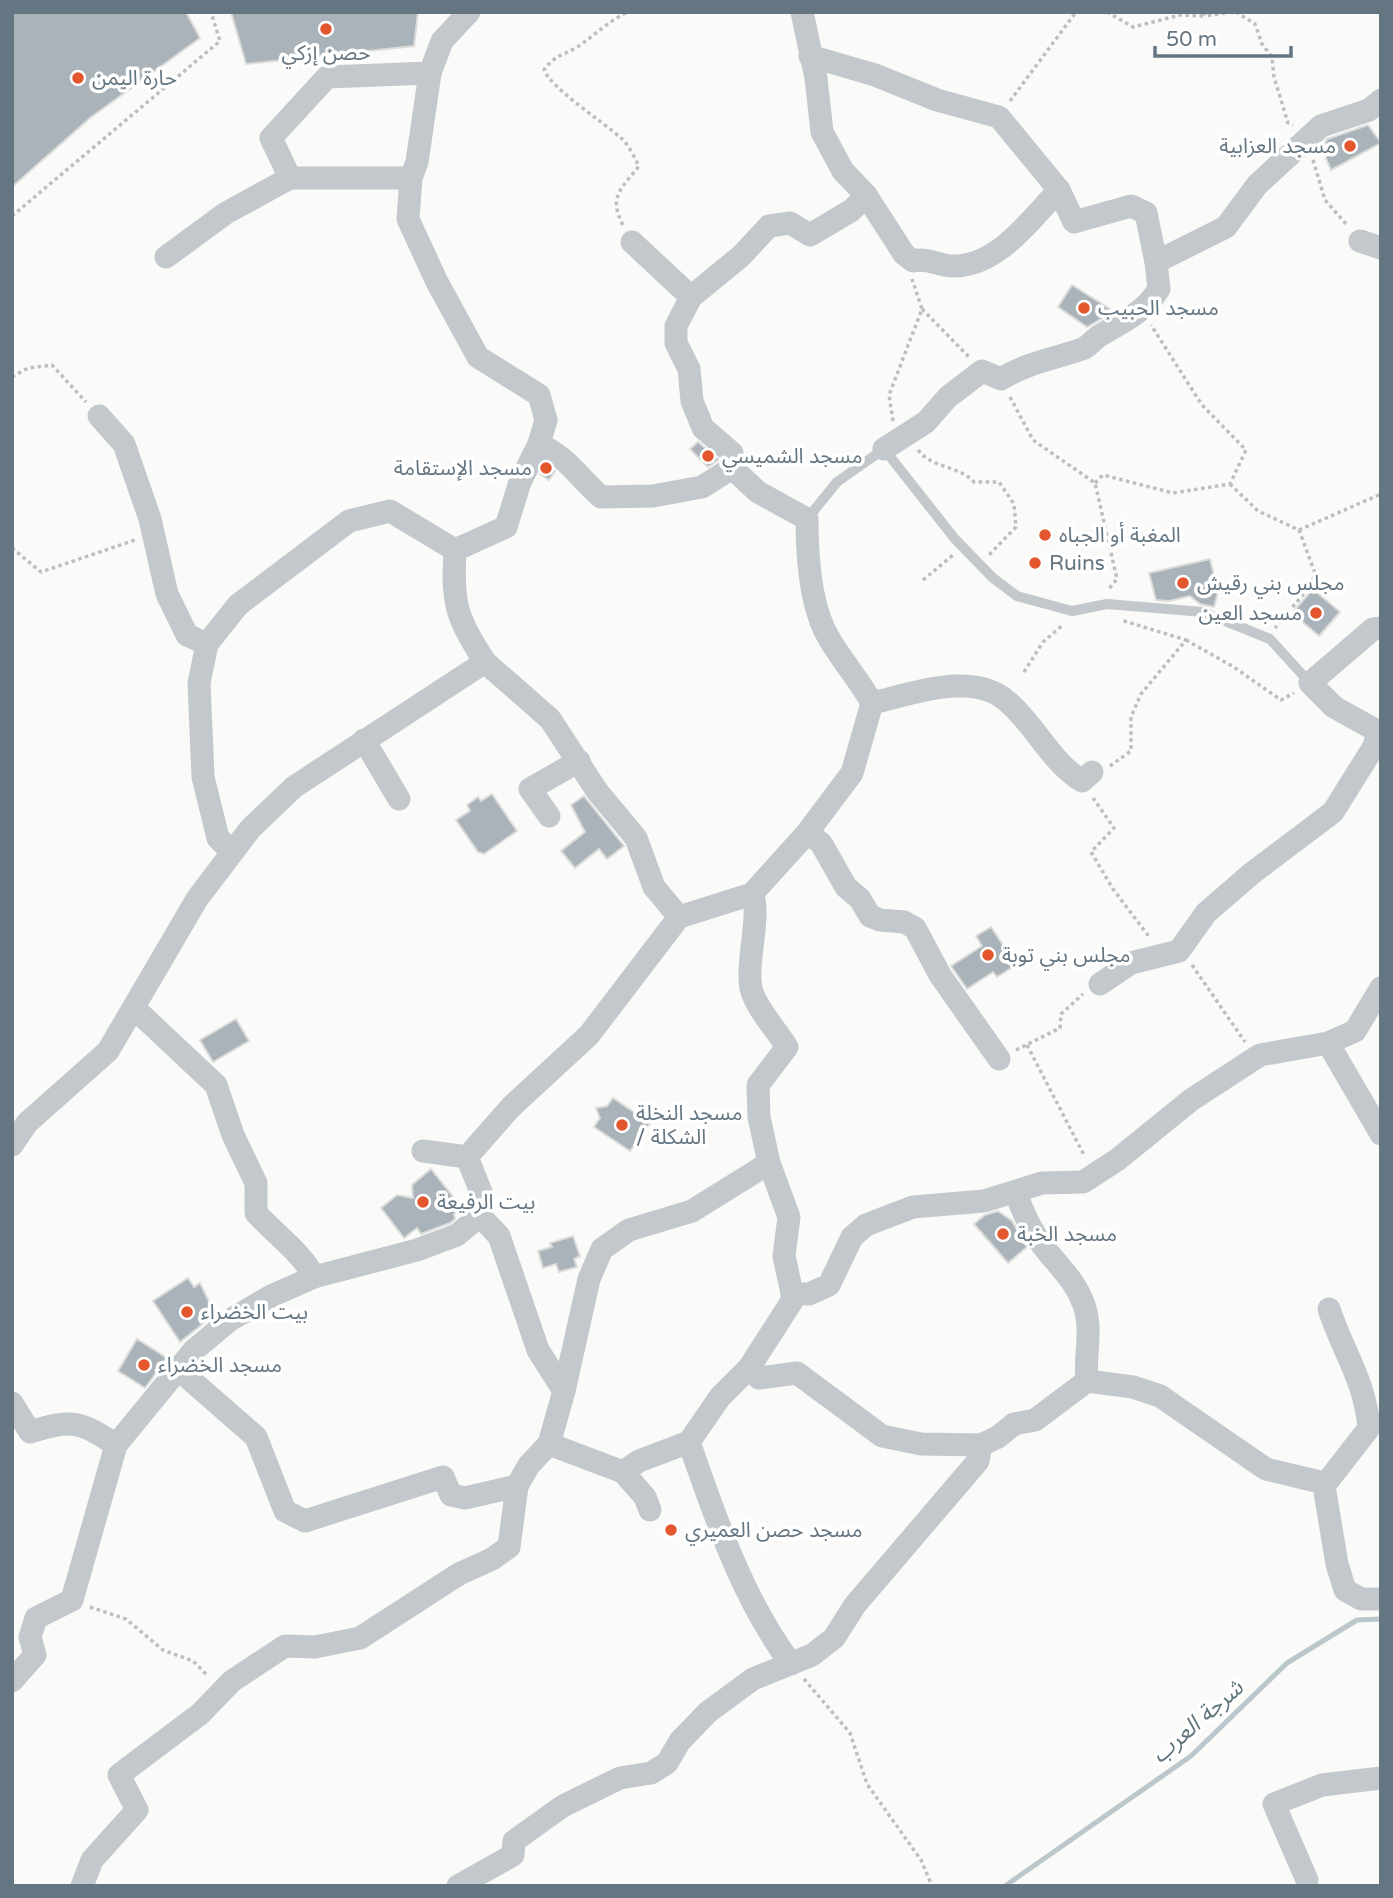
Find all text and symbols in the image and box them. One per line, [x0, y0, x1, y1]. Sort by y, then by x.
scale bar [1155, 14, 1292, 58]
marker: حصن إزكي [318, 21, 334, 37]
text: 50 m [1166, 27, 1217, 52]
place label: حصن إزكي [282, 41, 371, 69]
place label: حارة اليمن [92, 66, 177, 91]
marker: حارة اليمن [70, 70, 86, 86]
place label: مسجد العزابية [1219, 134, 1336, 159]
marker: مسجد العزابية [1342, 138, 1358, 154]
place label: مسجد الحبيب [1098, 296, 1219, 321]
marker: مسجد الحبيب [1076, 300, 1092, 316]
place label: مسجد الشميسي [722, 444, 862, 472]
marker: مسجد الشميسي [700, 448, 716, 464]
place label: مسجد الإستقامة [394, 456, 532, 481]
marker: مسجد الإستقامة [538, 460, 554, 476]
place label: المغبة أو الجباه [1059, 522, 1181, 548]
marker: المغبة أو الجباه [1037, 527, 1053, 543]
place label: Ruins [1049, 551, 1105, 576]
marker: Ruins [1027, 555, 1043, 571]
place label: مجلس بني رقيش [1197, 571, 1345, 599]
marker: مجلس بني رقيش [1175, 575, 1191, 591]
place label: مسجد العين [1199, 601, 1302, 626]
marker: مسجد العين [1308, 605, 1324, 621]
place label: مجلس بني توبة [1002, 943, 1131, 971]
marker: مجلس بني توبة [980, 947, 996, 963]
place label: مسجد النخلة / الشكلة [636, 1101, 742, 1150]
marker: مسجد النخلة / الشكلة [614, 1117, 630, 1133]
place label: بيت الرفيعة [437, 1190, 535, 1215]
marker: بيت الرفيعة [415, 1194, 431, 1210]
place label: مسجد الخبة [1017, 1222, 1117, 1247]
marker: مسجد الخبة [995, 1226, 1011, 1242]
place label: بيت الخضراء [201, 1300, 308, 1325]
marker: بيت الخضراء [179, 1304, 195, 1320]
place label: مسجد الخضراء [158, 1353, 282, 1378]
marker: مسجد الخضراء [136, 1357, 152, 1373]
place label: مسجد حصن العميري [685, 1518, 863, 1546]
marker: مسجد حصن العميري [663, 1522, 679, 1538]
water label: شرجة العرب [1146, 1674, 1250, 1769]

